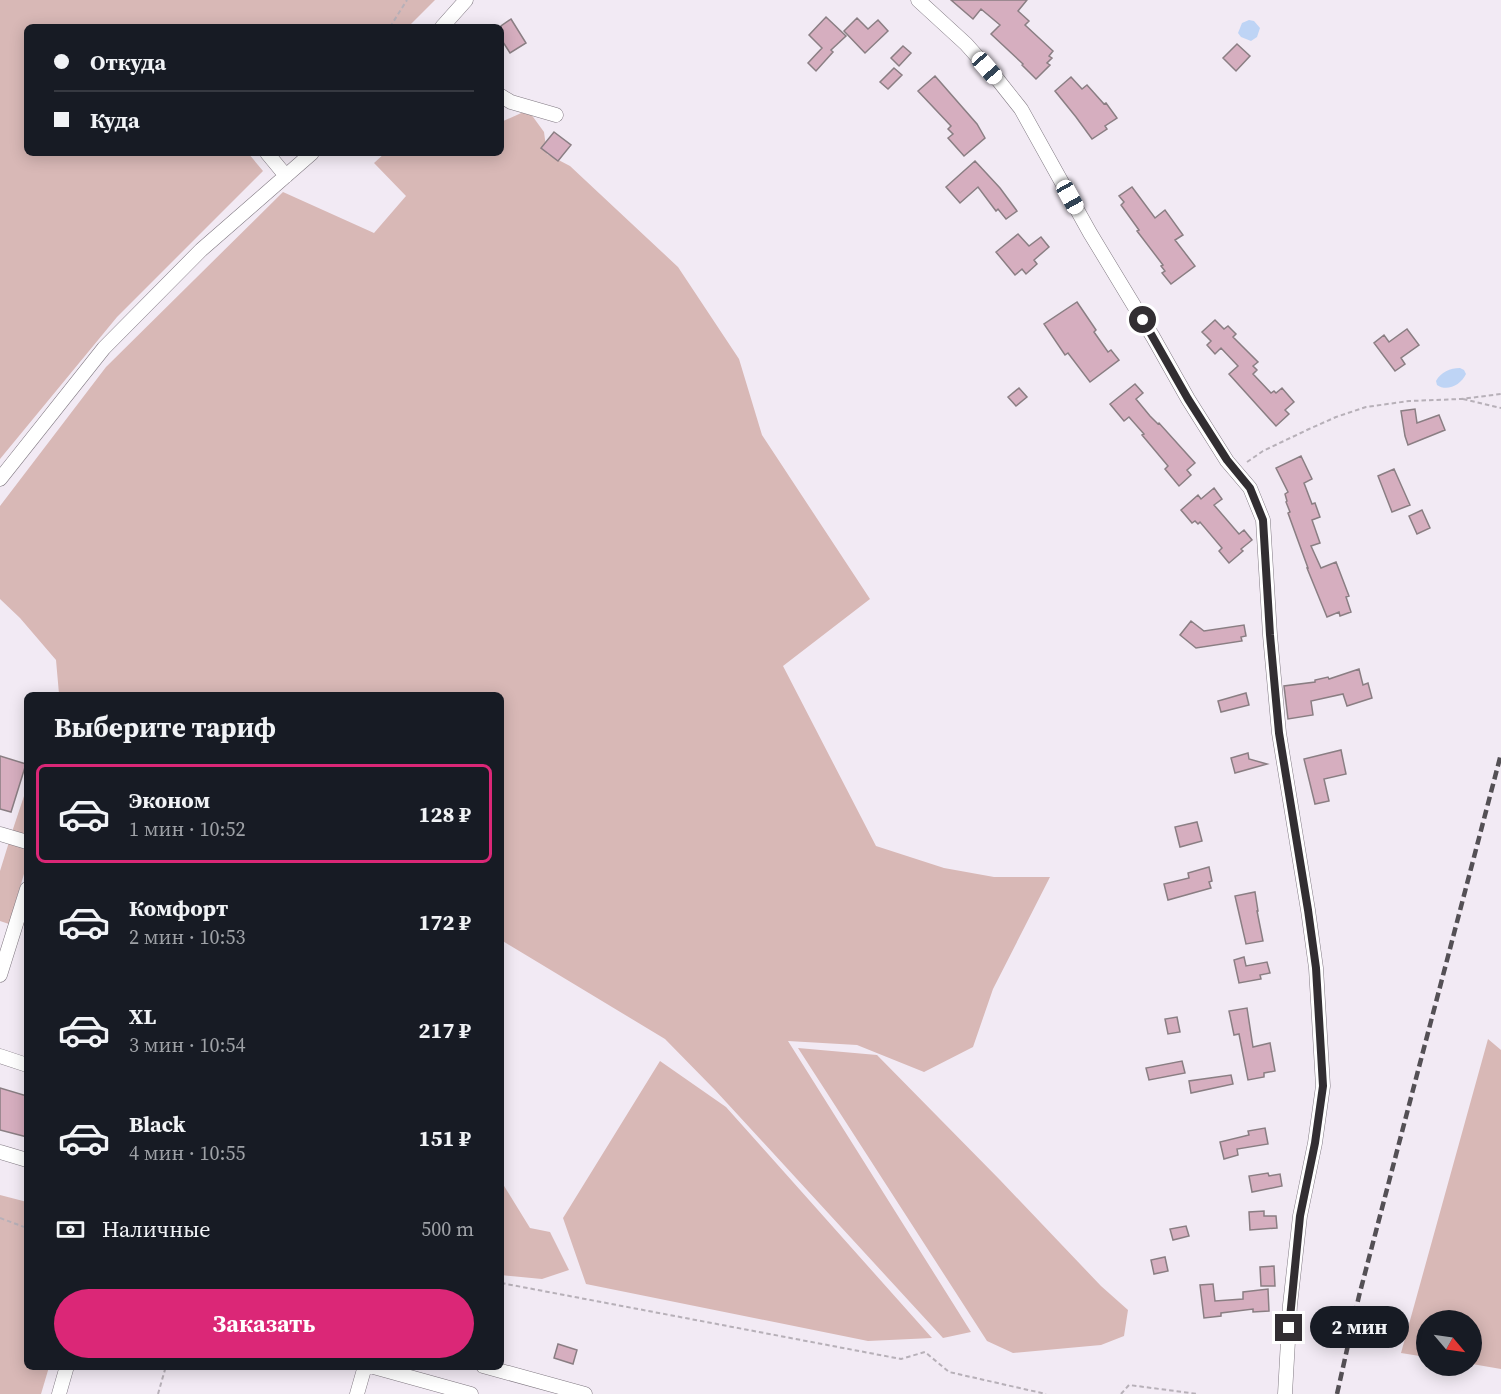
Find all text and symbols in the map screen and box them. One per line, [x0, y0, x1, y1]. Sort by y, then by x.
text: Откуда [90, 47, 166, 77]
car [968, 49, 1006, 87]
text: Куда [90, 105, 140, 135]
car [1053, 177, 1087, 217]
route start [1129, 306, 1156, 333]
text: Выберите тариф [54, 709, 276, 746]
text: Эконом [129, 785, 210, 815]
icon: car [57, 787, 111, 841]
text: 128 ₽ [419, 799, 471, 829]
text: 1 мин · 10:52 [129, 815, 245, 843]
text: Комфорт [129, 893, 228, 923]
icon: car [57, 895, 111, 949]
text: 172 ₽ [419, 907, 471, 937]
text: 2 мин · 10:53 [129, 923, 245, 951]
text: XL [129, 1001, 156, 1031]
icon: car [57, 1003, 111, 1057]
text: 217 ₽ [419, 1015, 471, 1045]
text: 3 мин · 10:54 [129, 1031, 245, 1059]
text: Black [129, 1109, 186, 1139]
icon: car [57, 1111, 111, 1165]
text: 151 ₽ [419, 1123, 471, 1153]
text: 4 мин · 10:55 [129, 1139, 245, 1167]
icon: cash [54, 1213, 87, 1246]
text: Наличные [102, 1214, 211, 1244]
text: 500 m [421, 1215, 474, 1243]
button: Заказать [54, 1289, 474, 1358]
callout: 2 мин [1310, 1307, 1409, 1349]
north arrow [1416, 1310, 1482, 1376]
map controls [1416, 1310, 1482, 1376]
text: 2 мин [1332, 1313, 1387, 1341]
route end [1275, 1314, 1302, 1341]

